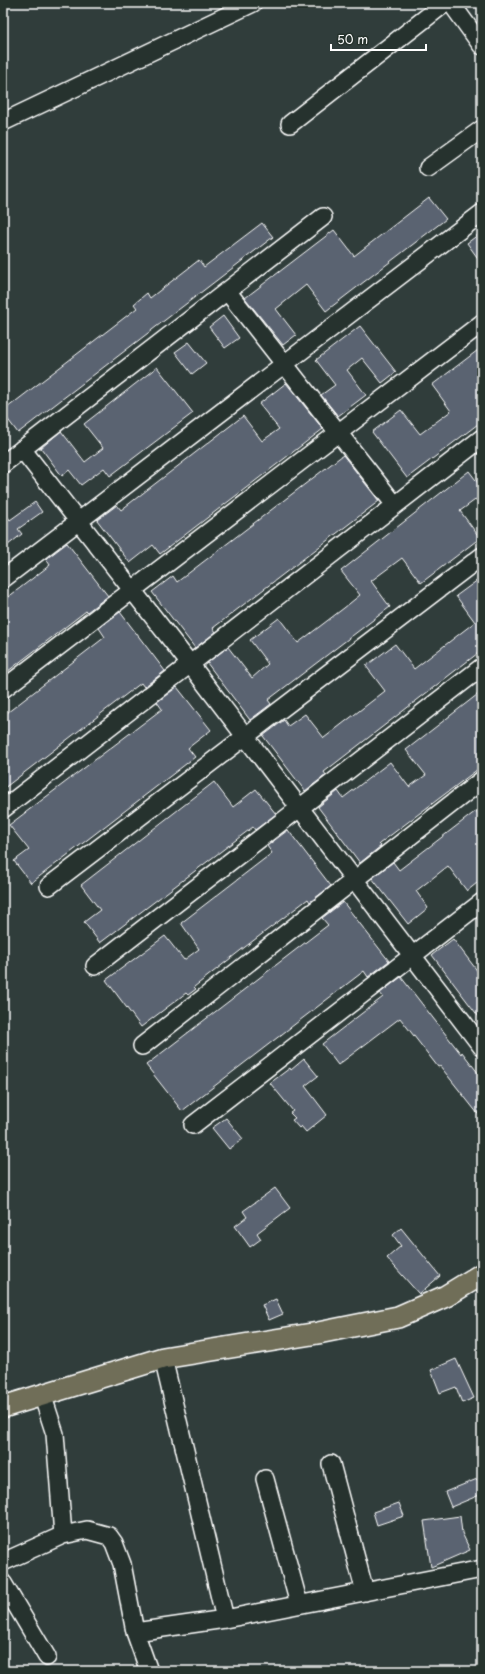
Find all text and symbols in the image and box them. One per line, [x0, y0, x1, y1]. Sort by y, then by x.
scale bar [331, 26, 426, 52]
text: 50 m [337, 30, 368, 48]

